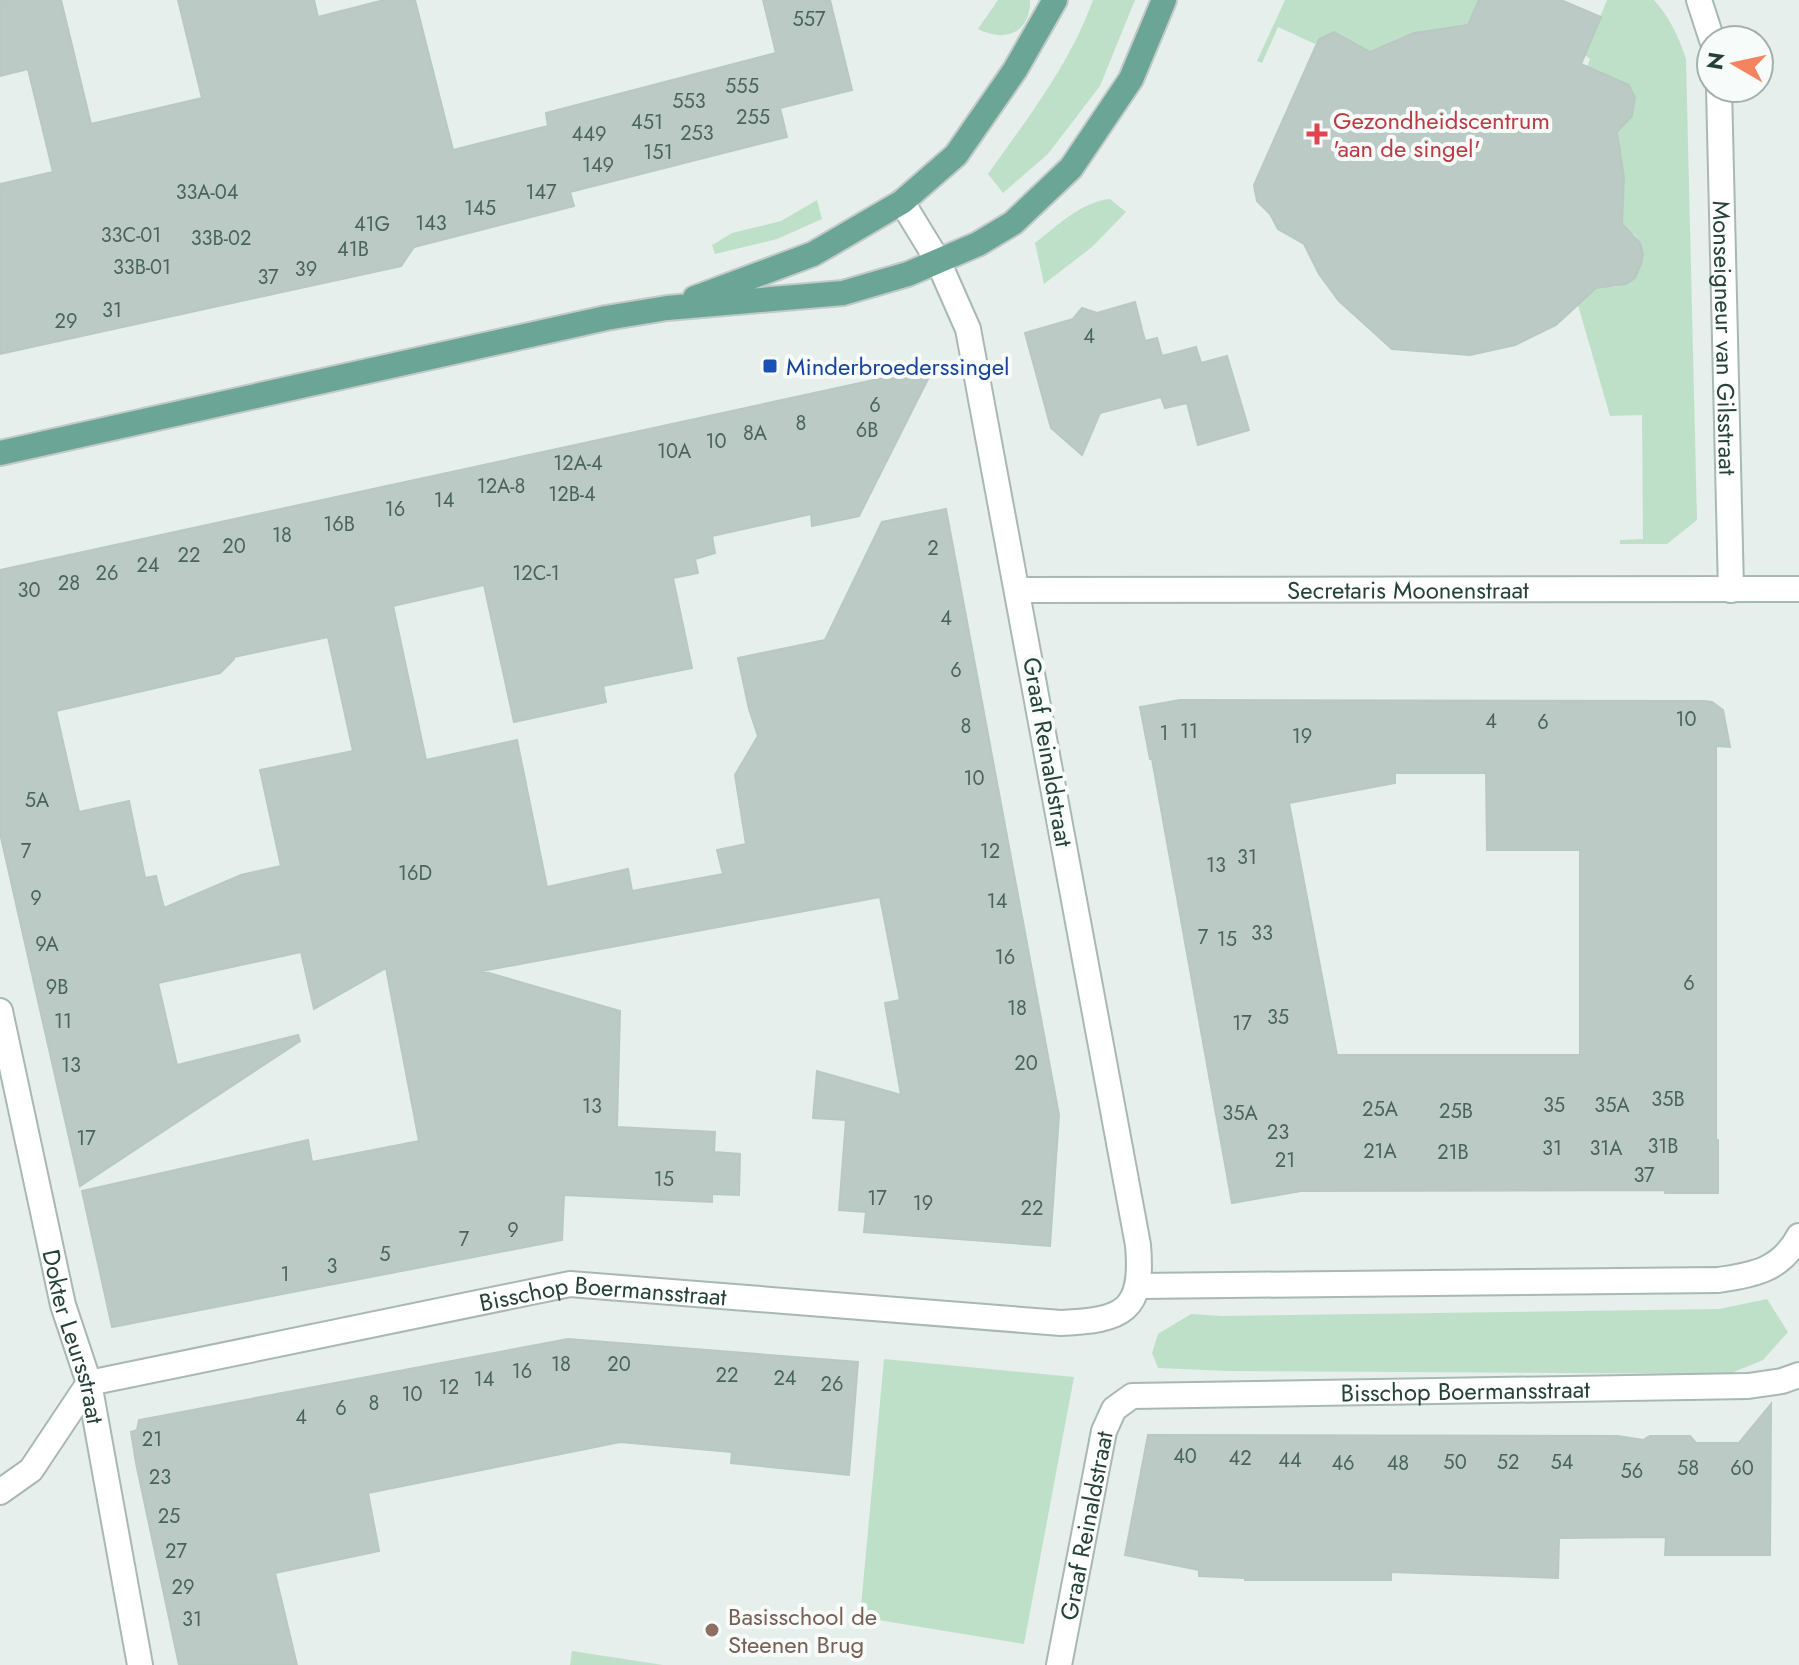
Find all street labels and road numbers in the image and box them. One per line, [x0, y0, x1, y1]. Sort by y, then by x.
street label: Monseigneur van Gilsstraat [1704, 200, 1746, 476]
street label: Secretaris Moonenstraat [1287, 572, 1529, 607]
street label: Graaf Reinaldstraat [1014, 654, 1082, 850]
street label: Dokter Leursstraat [34, 1246, 114, 1427]
street label: Bisschop Boermansstraat [476, 1266, 728, 1320]
street label: Bisschop Boermansstraat [1340, 1371, 1590, 1410]
street label: Graaf Reinaldstraat [1051, 1428, 1121, 1623]

